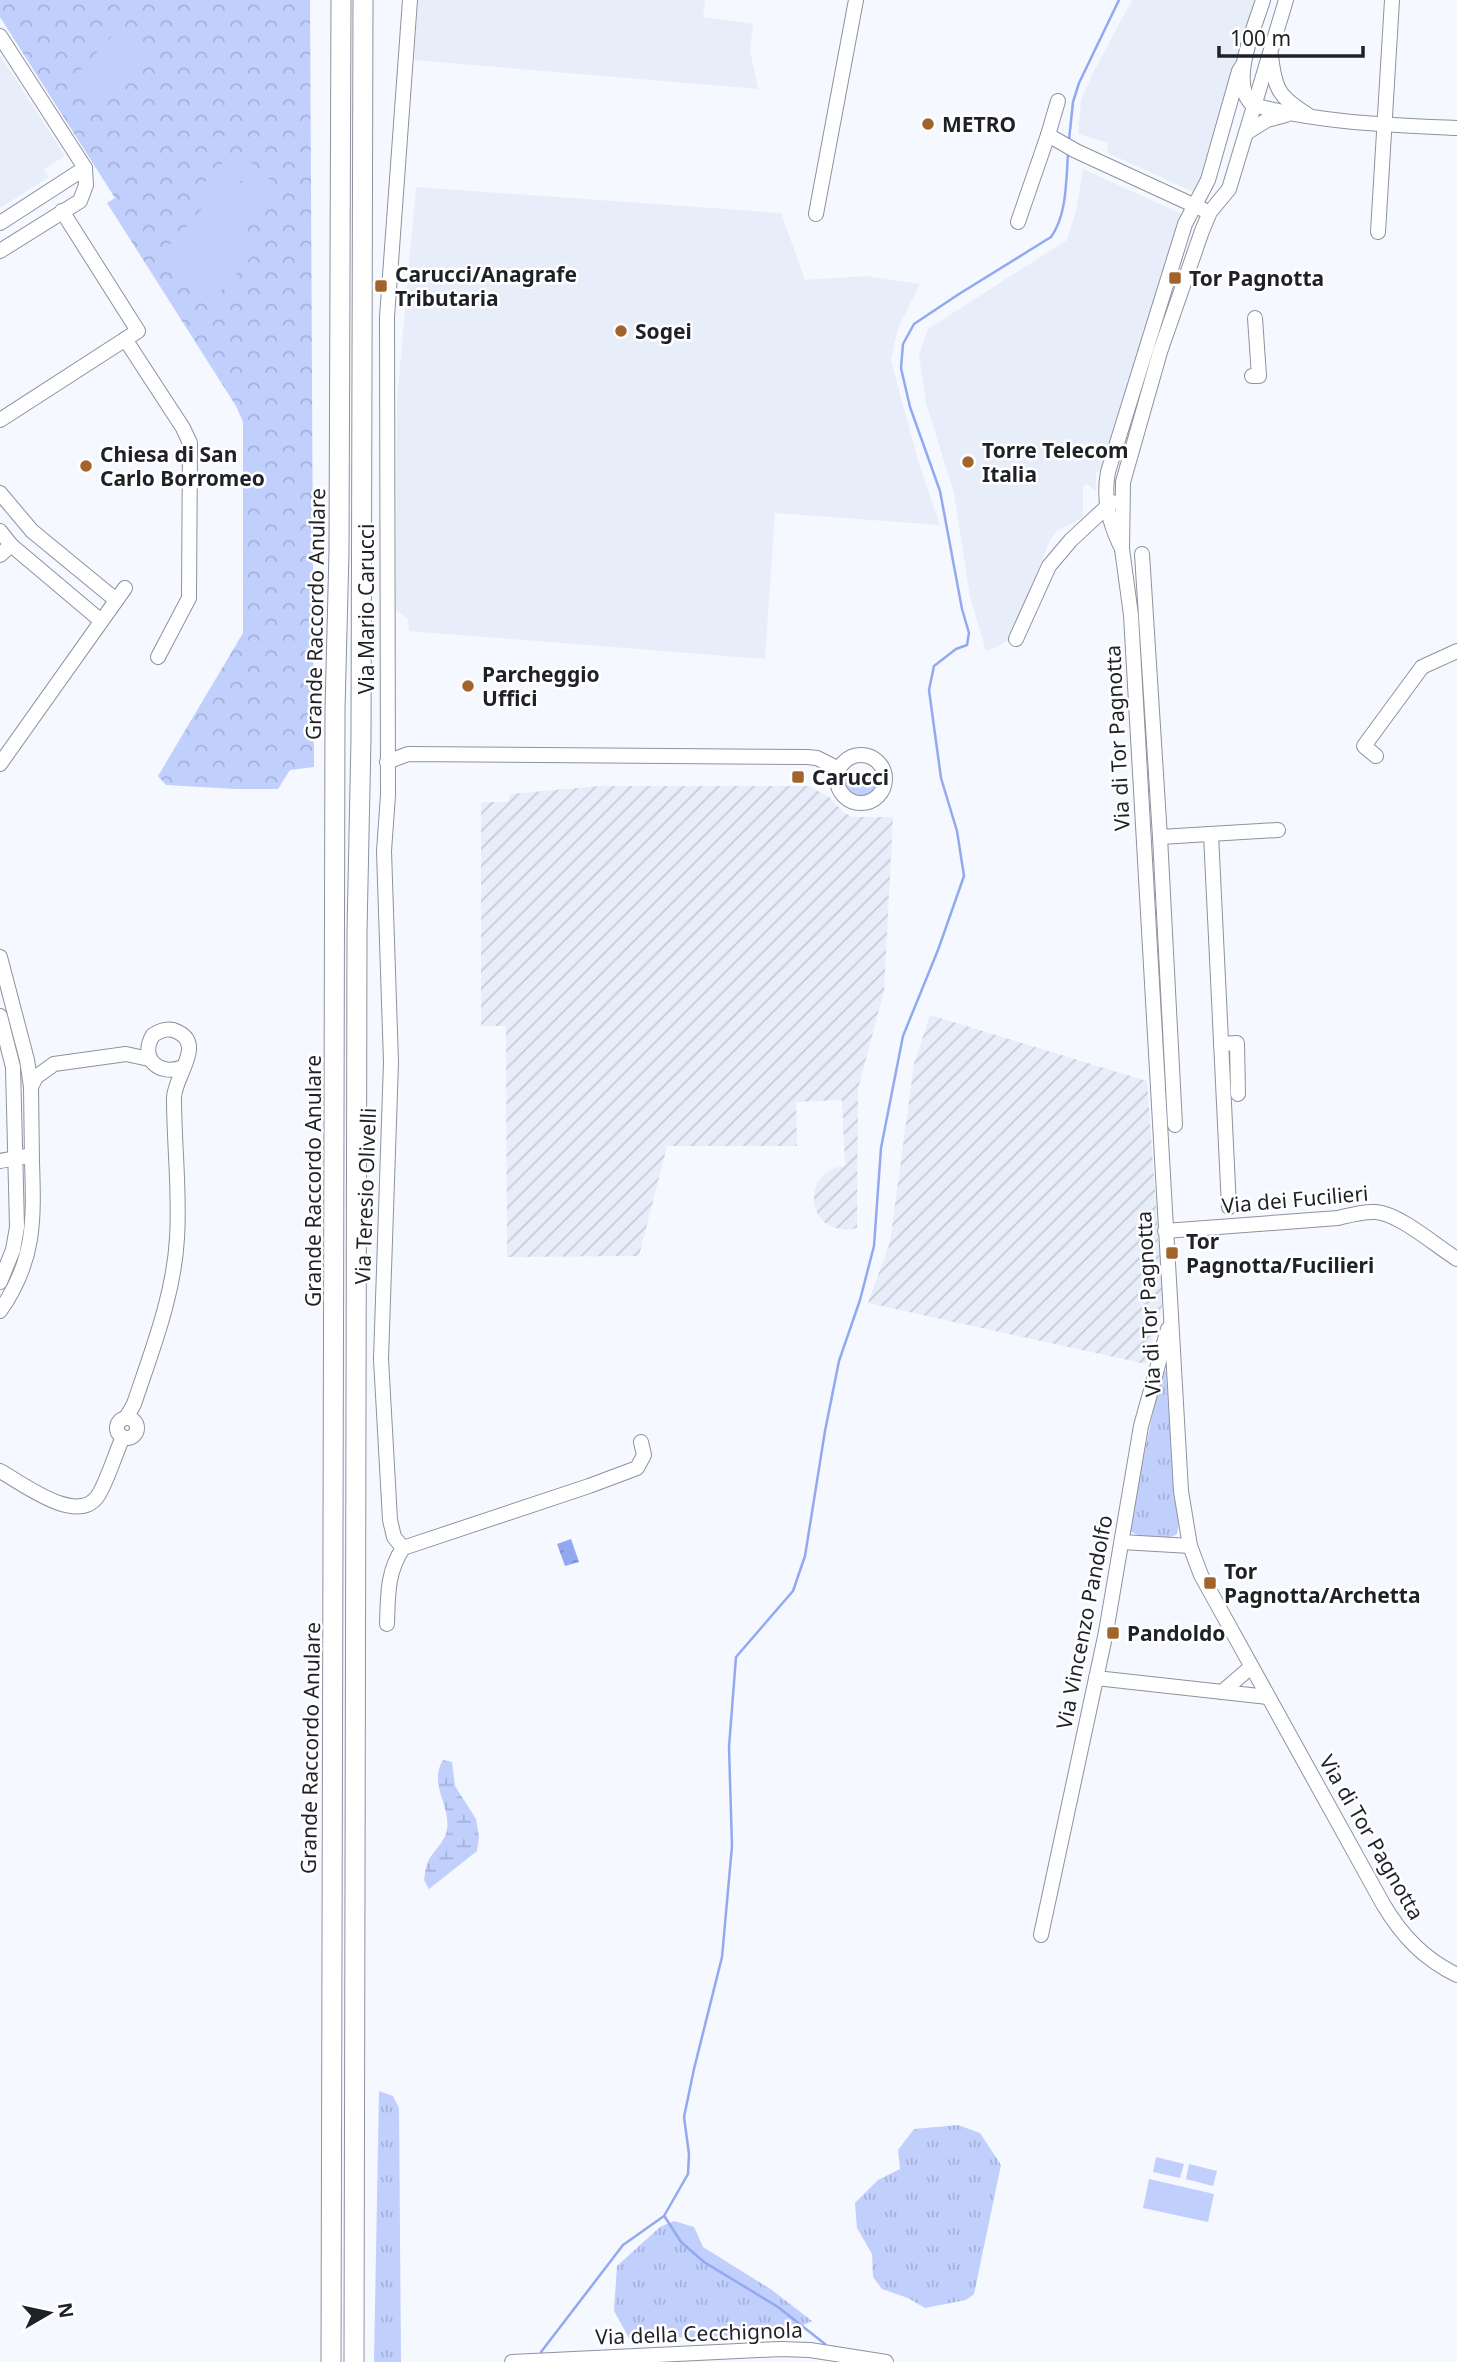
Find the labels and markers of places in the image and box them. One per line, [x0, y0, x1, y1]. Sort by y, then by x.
place label: METRO [942, 110, 1016, 138]
marker: METRO [920, 116, 936, 132]
place label: Carucci/Anagrafe Tributaria [395, 260, 577, 312]
place label: Tor Pagnotta [1189, 264, 1324, 292]
marker: Tor Pagnotta [1167, 270, 1183, 286]
marker: Carucci/Anagrafe Tributaria [373, 278, 389, 294]
place label: Sogei [635, 317, 692, 345]
marker: Sogei [613, 323, 629, 339]
place label: Torre Telecom Italia [982, 436, 1129, 488]
place label: Chiesa di San Carlo Borromeo [100, 440, 265, 492]
marker: Torre Telecom Italia [960, 454, 976, 470]
marker: Chiesa di San Carlo Borromeo [78, 458, 94, 474]
place label: Parcheggio Uffici [482, 660, 600, 712]
marker: Parcheggio Uffici [460, 678, 476, 694]
place label: Carucci [812, 763, 889, 791]
marker: Carucci [790, 769, 806, 785]
place label: Tor Pagnotta/Fucilieri [1186, 1227, 1374, 1279]
marker: Tor Pagnotta/Fucilieri [1164, 1245, 1180, 1261]
place label: Tor Pagnotta/Archetta [1224, 1557, 1421, 1609]
marker: Tor Pagnotta/Archetta [1202, 1575, 1218, 1591]
place label: Pandoldo [1127, 1619, 1225, 1647]
marker: Pandoldo [1105, 1625, 1121, 1641]

